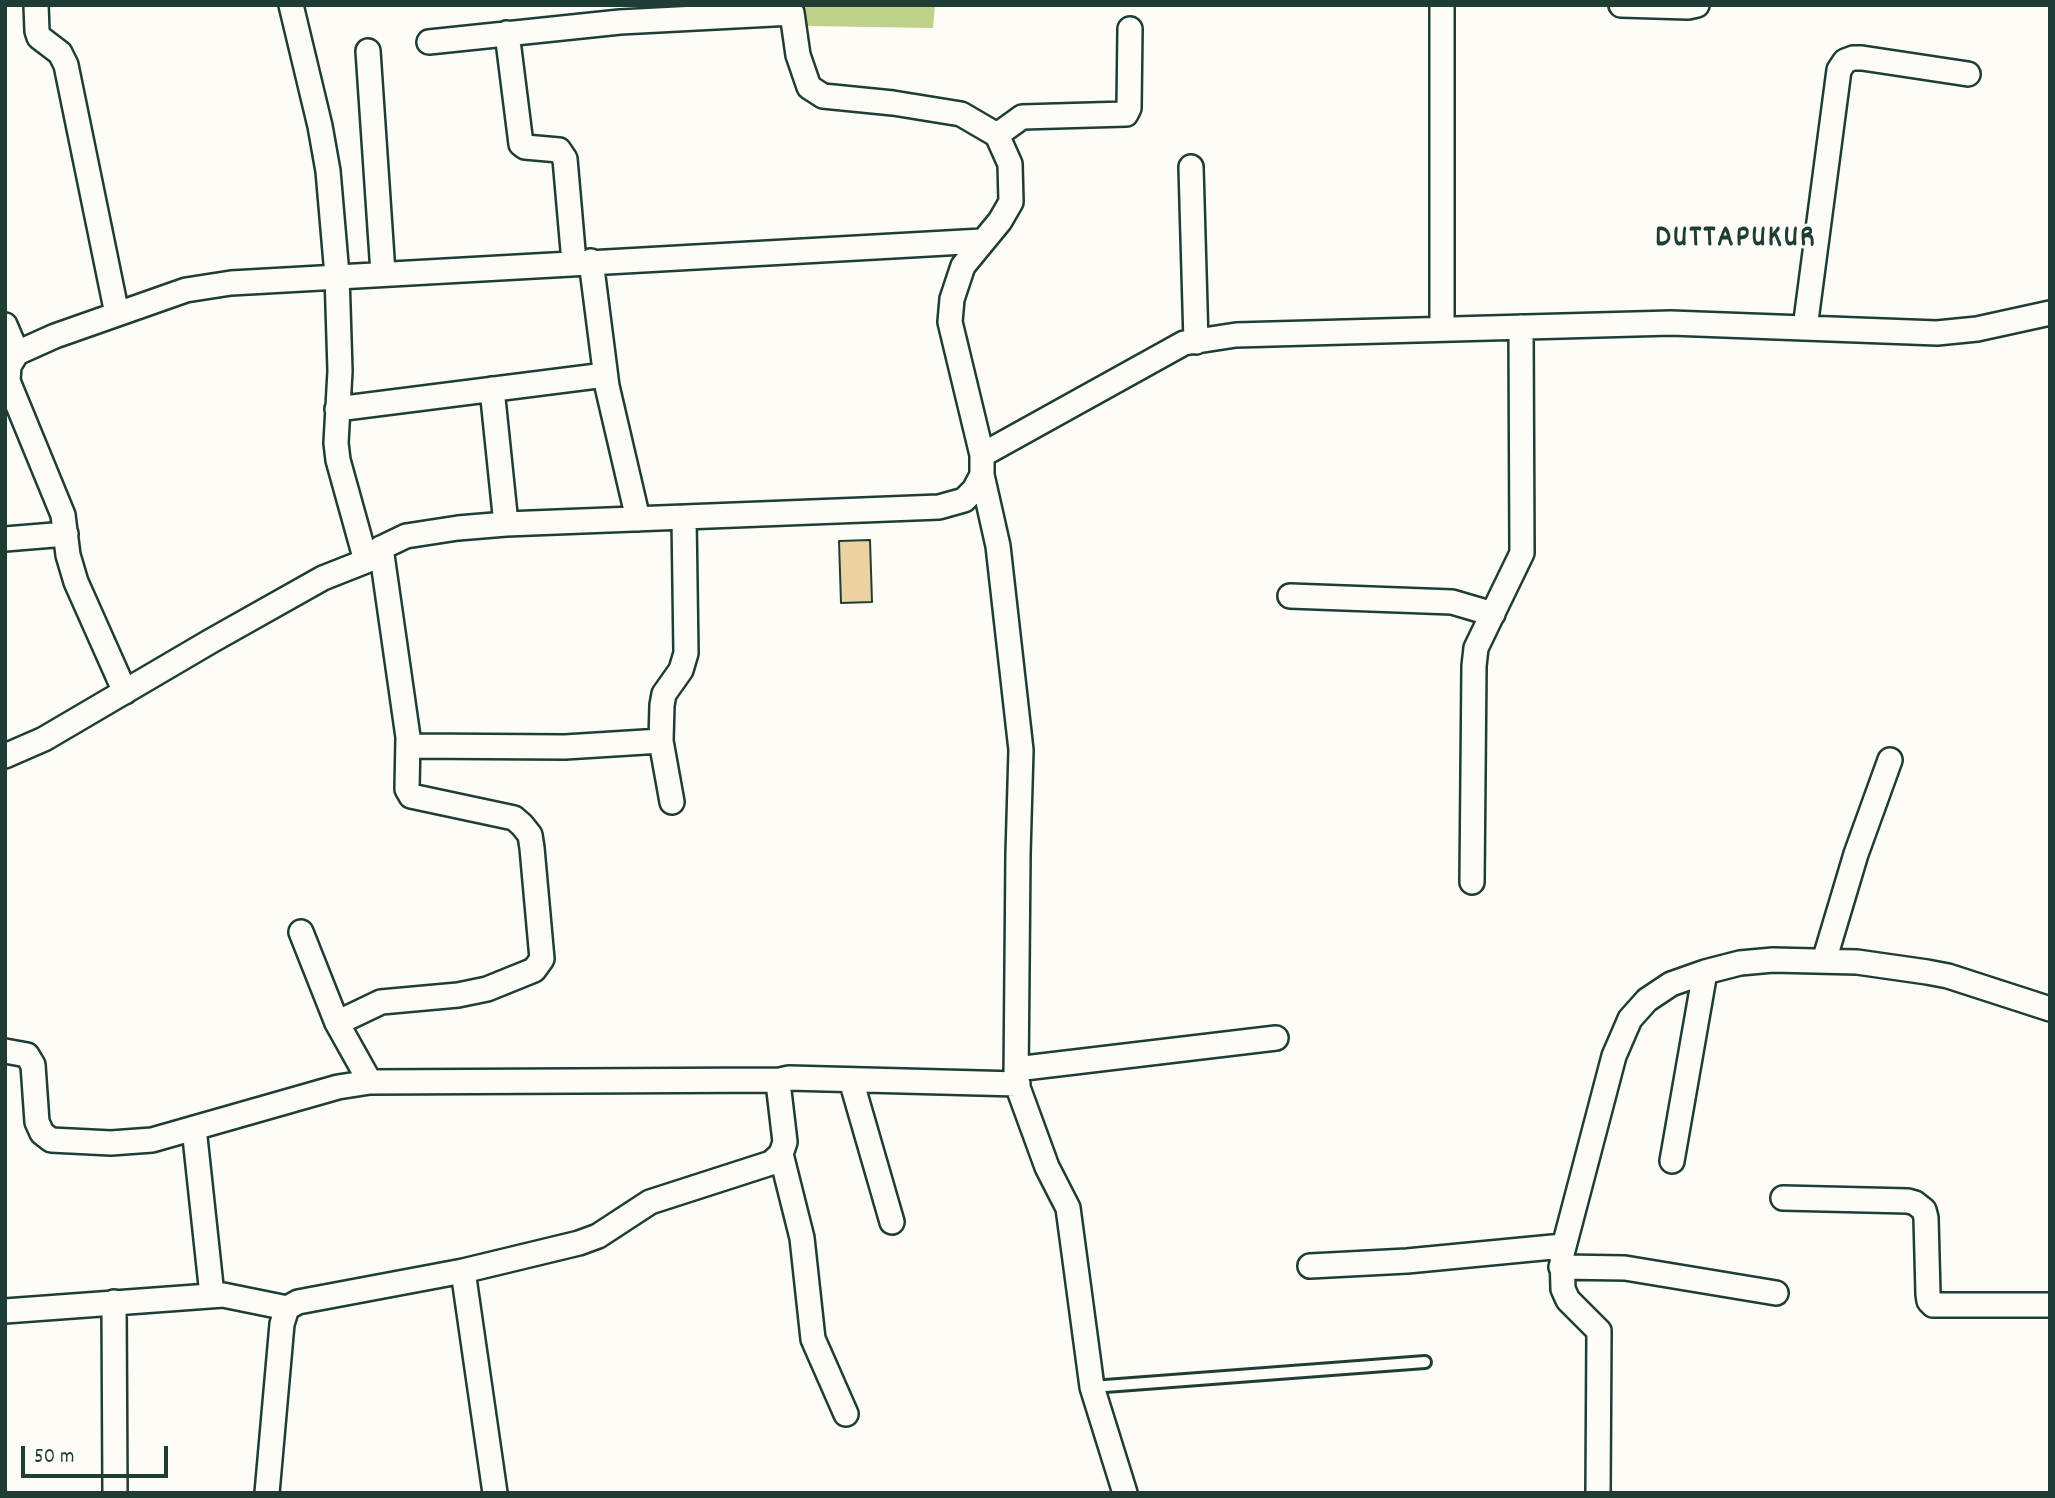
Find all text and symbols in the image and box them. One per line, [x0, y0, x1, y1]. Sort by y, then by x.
district label: DUTTAPUKUR [1657, 223, 1815, 259]
scale bar [24, 1432, 172, 1476]
text: 50 m [34, 1443, 74, 1473]

